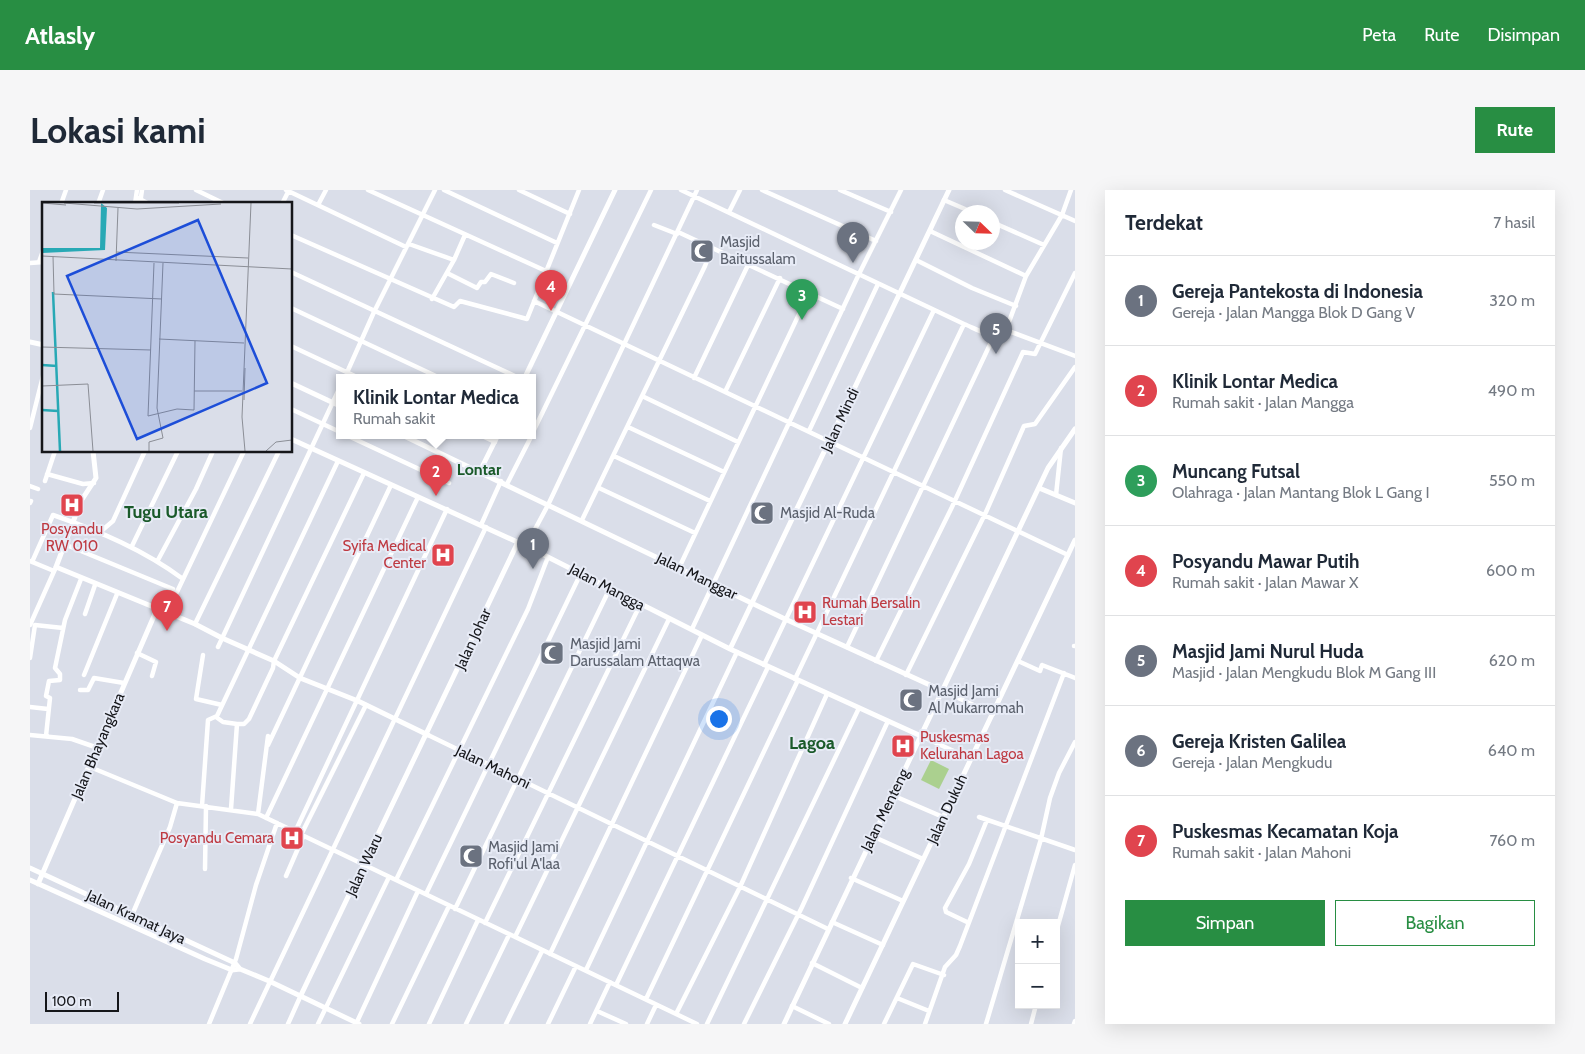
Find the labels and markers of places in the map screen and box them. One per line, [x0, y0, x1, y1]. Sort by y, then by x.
pin: 6 [837, 222, 869, 263]
place label: Masjid Baitussalam [720, 233, 796, 268]
mosque icon: Masjid Baitussalam [689, 238, 715, 264]
pin: 4 [535, 270, 567, 311]
pin: 3 [786, 279, 818, 320]
pin: 5 [980, 313, 1012, 354]
pin: 2 [420, 455, 452, 496]
hospital icon: Posyandu RW 010 [59, 492, 85, 518]
mosque icon: Masjid Al-Ruda [749, 500, 775, 526]
place label: Masjid Al-Ruda [780, 504, 876, 522]
place label: Posyandu RW 010 [41, 520, 103, 555]
pin: 1 [517, 528, 549, 569]
place label: Syifa Medical Center [343, 537, 426, 572]
hospital icon: Syifa Medical Center [430, 542, 456, 568]
pin: 7 [151, 590, 183, 631]
place label: Rumah Bersalin Lestari [822, 594, 920, 629]
hospital icon: Rumah Bersalin Lestari [792, 599, 818, 625]
place label: Masjid Jami Darussalam Attaqwa [570, 635, 701, 670]
mosque icon: Masjid Jami Darussalam Attaqwa [539, 640, 565, 666]
place label: Masjid Jami Al Mukarromah [928, 682, 1024, 717]
mosque icon: Masjid Jami Al Mukarromah [898, 687, 924, 713]
place label: Puskesmas Kelurahan Lagoa [920, 728, 1024, 763]
hospital icon: Puskesmas Kelurahan Lagoa [890, 733, 916, 759]
hospital icon: Posyandu Cemara [279, 825, 305, 851]
place label: Posyandu Cemara [160, 829, 275, 847]
place label: Masjid Jami Rofi'ul A'laa [488, 838, 561, 873]
mosque icon: Masjid Jami Rofi'ul A'laa [458, 843, 484, 869]

